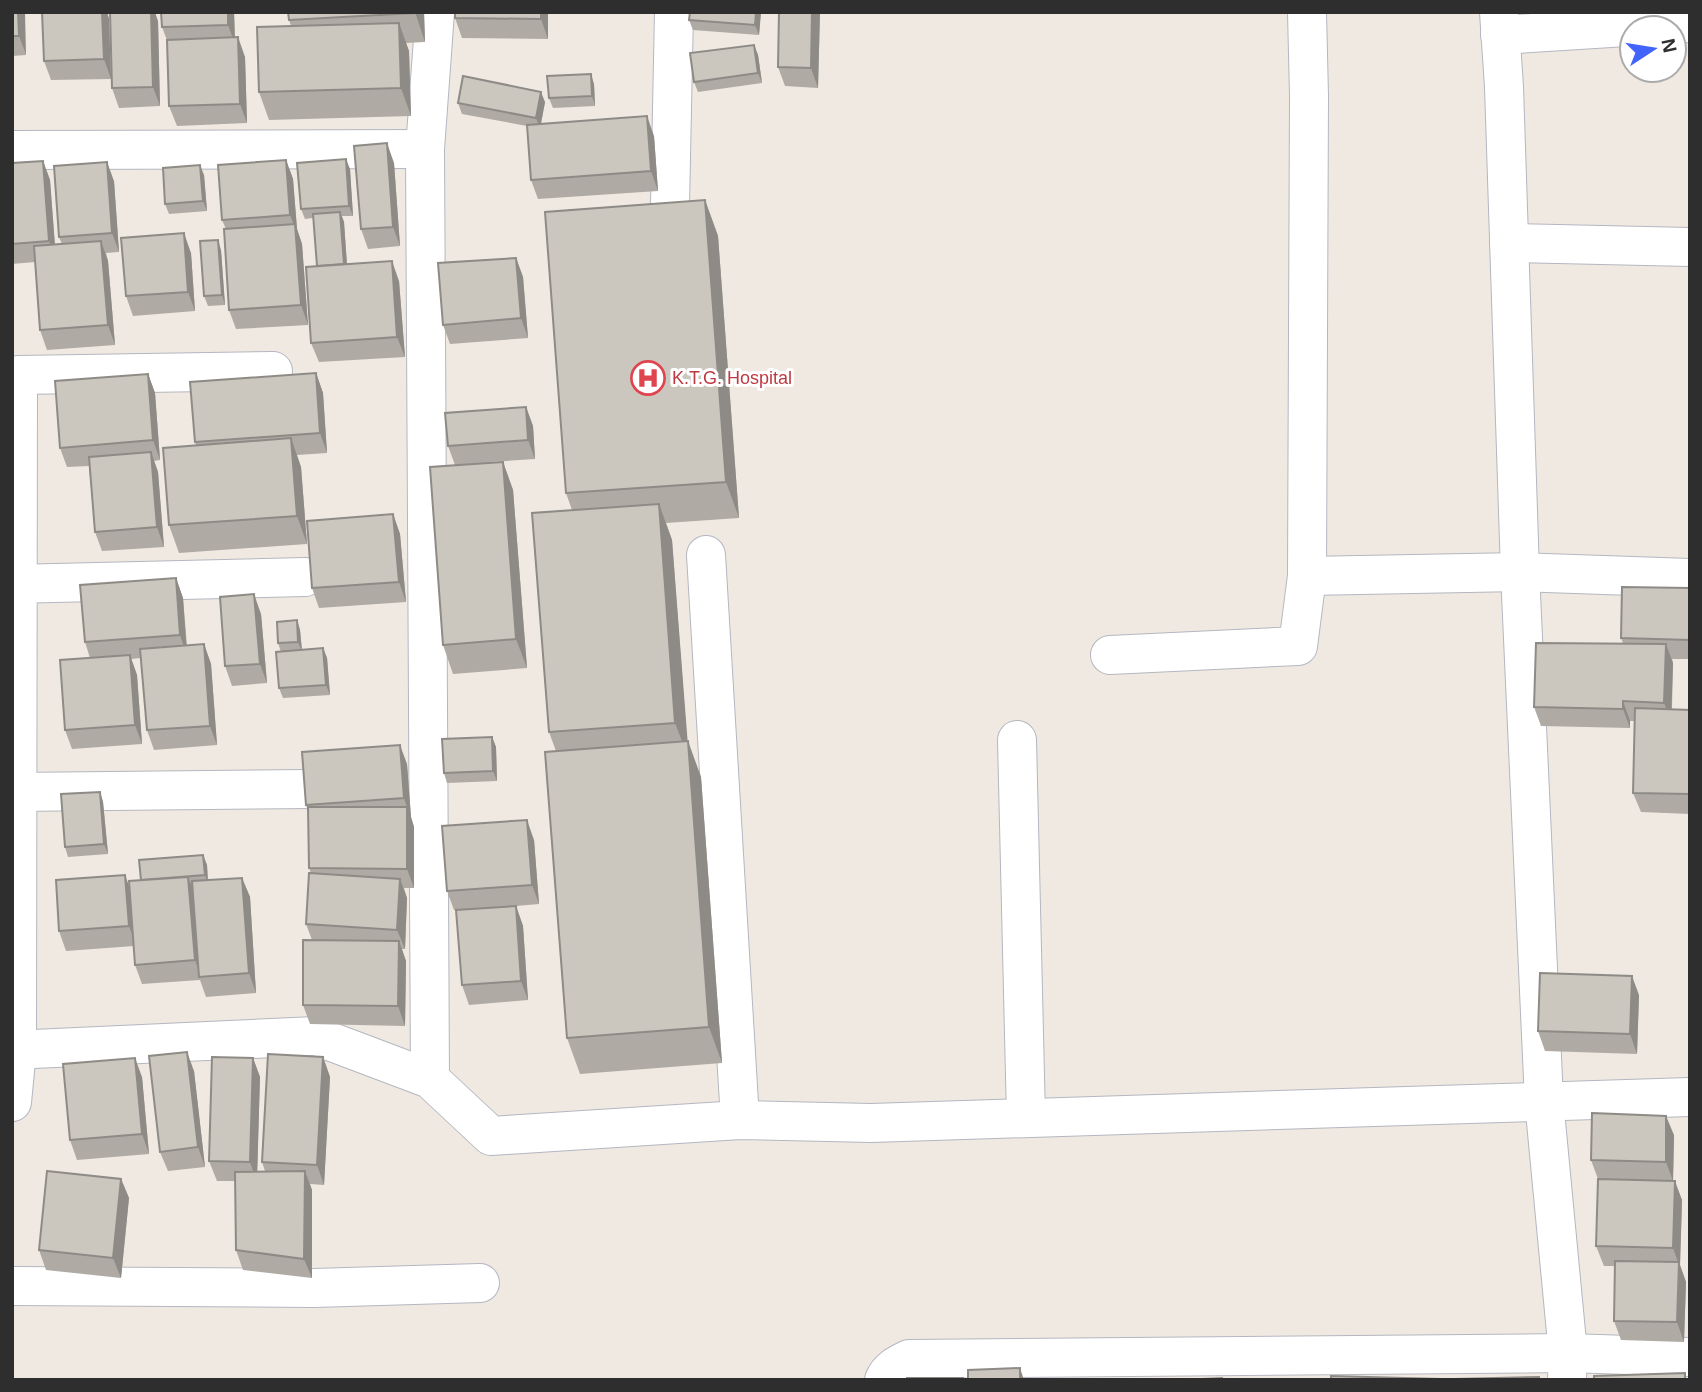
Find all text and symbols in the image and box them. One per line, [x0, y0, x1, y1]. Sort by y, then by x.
north arrow [1618, 14, 1688, 84]
text: N [1657, 37, 1681, 54]
hospital icon: K.T.G. Hospital [629, 359, 667, 397]
place label: K.T.G. Hospital [672, 368, 792, 388]

